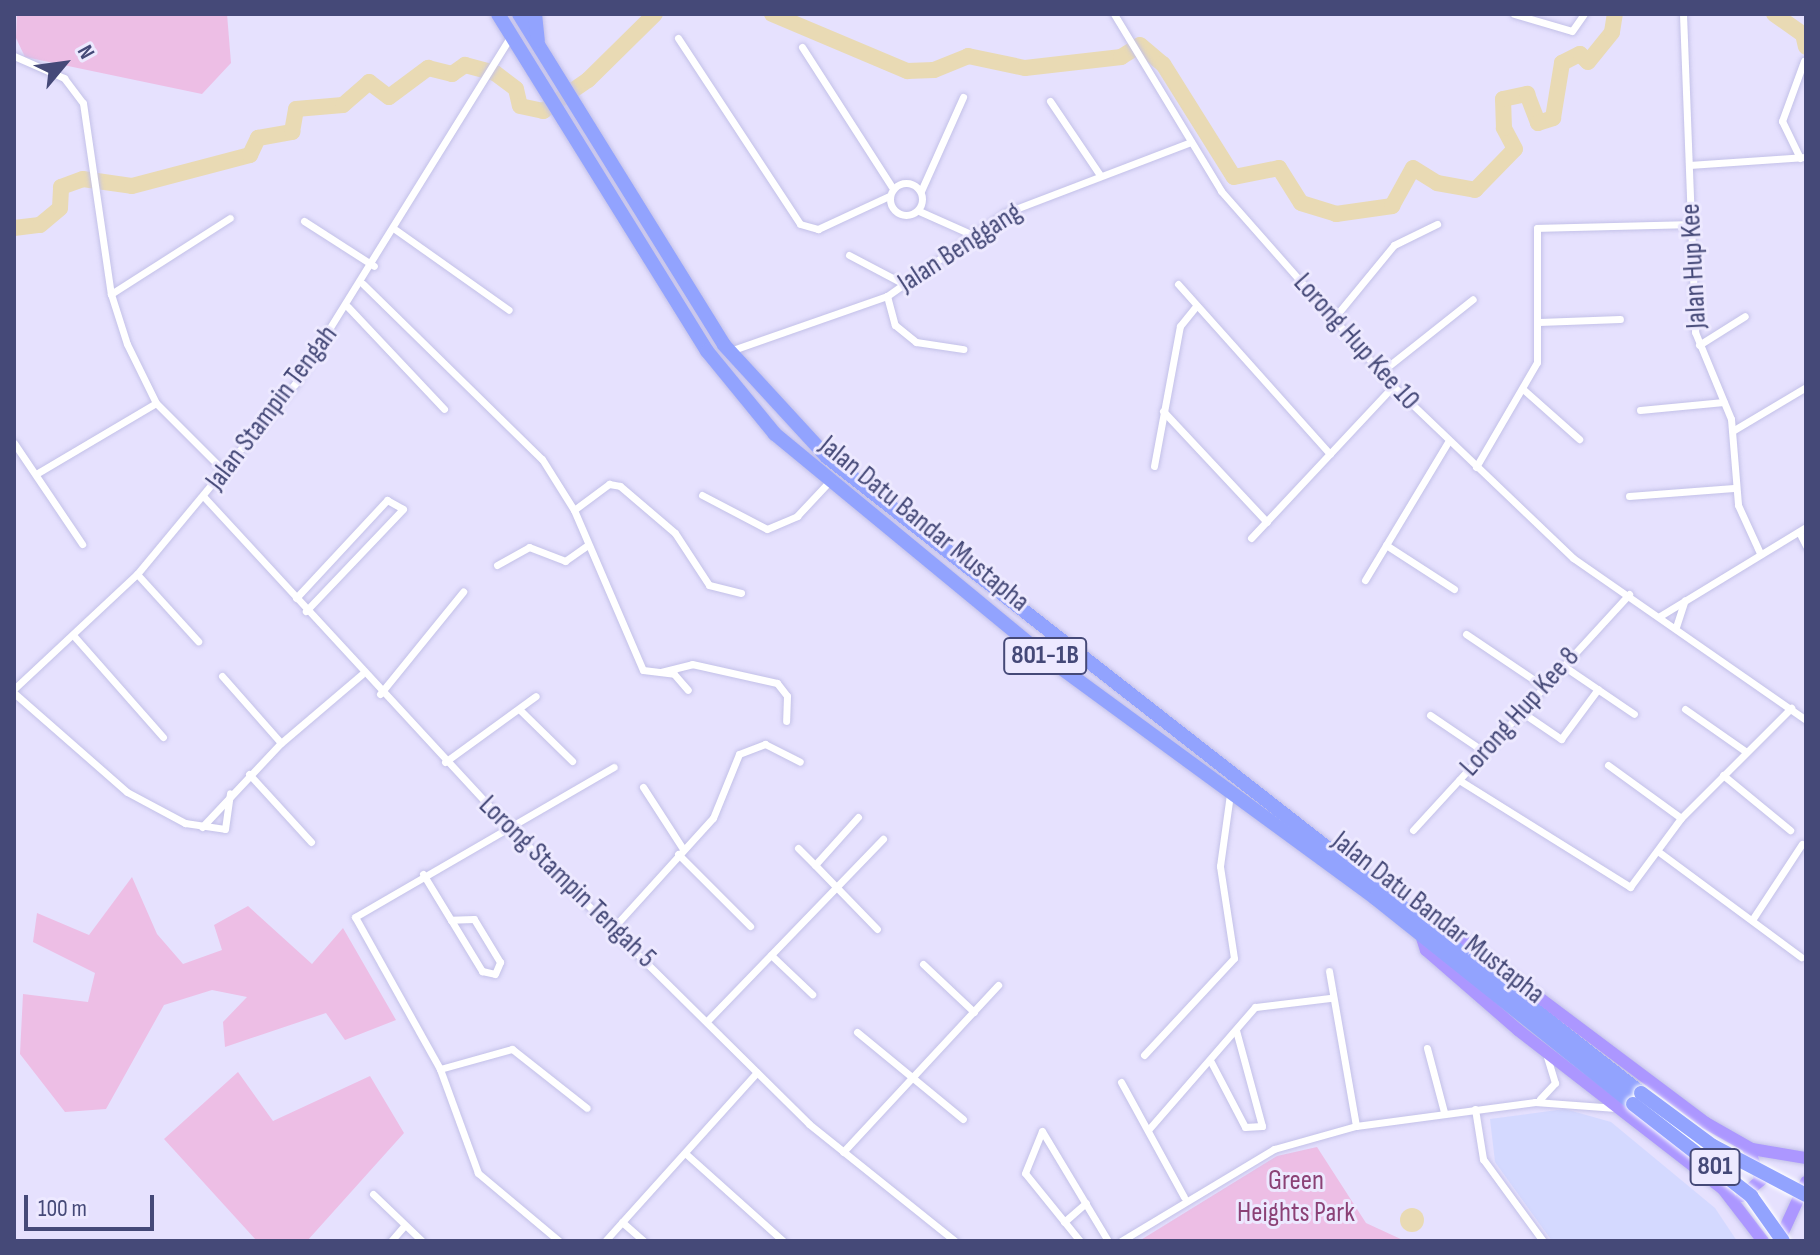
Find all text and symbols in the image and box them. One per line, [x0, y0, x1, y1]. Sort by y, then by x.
north arrow [24, 24, 104, 104]
text: N [71, 40, 100, 64]
street label: Jalan Benggang [892, 196, 1028, 300]
street label: Jalan Hup Kee [1674, 202, 1714, 330]
street label: Lorong Hup Kee 10 [1286, 267, 1426, 417]
street label: Jalan Stampin Tengah [199, 319, 345, 497]
street label: Jalan Datu Bandar Mustapha [812, 429, 1036, 619]
road number: 801-1B [1003, 634, 1087, 678]
street label: Lorong Hup Kee 8 [1453, 641, 1587, 783]
street label: Lorong Stampin Tengah 5 [472, 789, 662, 975]
street label: Jalan Datu Bandar Mustapha [1325, 825, 1551, 1011]
road number: 801 [1689, 1145, 1741, 1189]
park label: Green Heights Park [1237, 1164, 1355, 1230]
scale bar [28, 1179, 158, 1229]
text: 100 m [38, 1194, 87, 1223]

